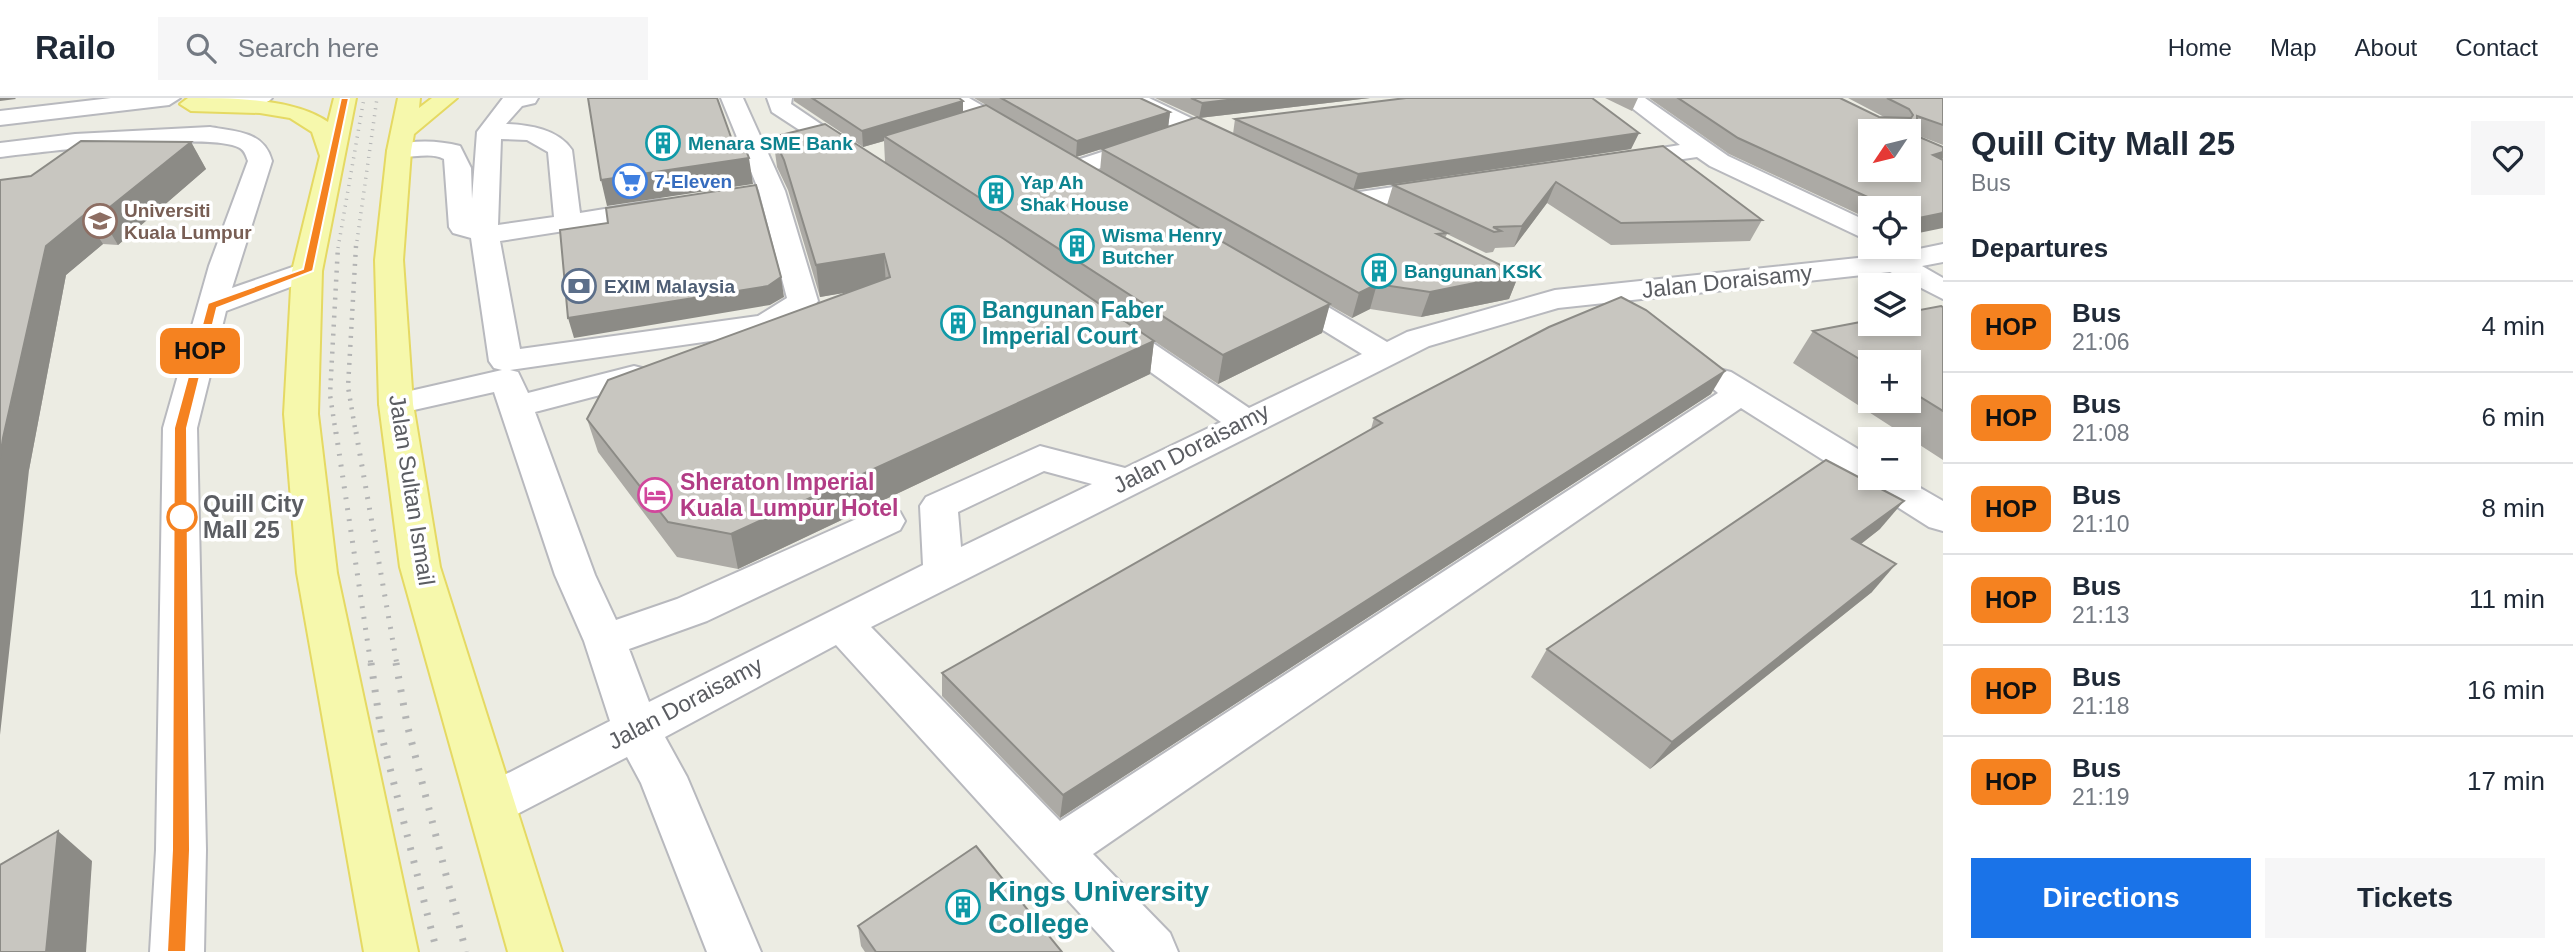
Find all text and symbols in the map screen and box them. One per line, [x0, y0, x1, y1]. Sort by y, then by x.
search box [158, 17, 648, 80]
text: Railo [35, 29, 116, 66]
icon: search [182, 29, 220, 67]
text: Search here [238, 33, 379, 63]
text: Home [2168, 34, 2232, 61]
text: Map [2270, 34, 2317, 61]
text: About [2355, 34, 2417, 61]
text: Contact [2455, 34, 2538, 61]
north arrow [1858, 119, 1922, 182]
map controls [1858, 119, 1921, 490]
button: heart [2471, 121, 2545, 195]
building icon: Menara SME Bank [644, 124, 682, 162]
text: Quill City Mall 25 [1971, 125, 2235, 162]
place label: Menara SME Bank [688, 133, 853, 154]
supermarket icon: 7-Eleven [611, 162, 649, 200]
text: Bus [1971, 170, 2011, 196]
place label: 7-Eleven [654, 171, 732, 192]
place label: Yap Ah Shak House [1020, 172, 1129, 215]
building icon: Yap Ah Shak House [977, 174, 1015, 212]
button: locate [1858, 196, 1921, 259]
place label: Universiti Kuala Lumpur [124, 200, 252, 243]
school or university icon: Universiti Kuala Lumpur [81, 202, 119, 240]
place label: Wisma Henry Butcher [1102, 225, 1223, 268]
building icon: Wisma Henry Butcher [1058, 227, 1096, 265]
text: Departures [1971, 233, 2108, 263]
building icon: Bangunan KSK [1360, 252, 1398, 290]
street label: Jalan Doraisamy [1640, 259, 1814, 303]
place label: Bangunan KSK [1404, 261, 1543, 282]
bank icon: EXIM Malaysia [560, 267, 598, 305]
button: layers [1858, 273, 1921, 336]
place label: EXIM Malaysia [604, 276, 735, 297]
place label: Bangunan Faber Imperial Court [982, 297, 1164, 349]
text: Bus [2072, 298, 2121, 328]
building icon: Bangunan Faber Imperial Court [939, 304, 977, 342]
text: 4 min [2481, 311, 2545, 341]
text: HOP [1985, 313, 2037, 340]
line badge: HOP [160, 328, 240, 374]
text: 21:06 [2072, 329, 2130, 355]
text: HOP [174, 337, 226, 364]
button: + [1858, 350, 1921, 413]
text: Bus [2072, 389, 2121, 419]
street label: Jalan Sultan Ismail [384, 393, 440, 587]
street label: Jalan Doraisamy [1109, 397, 1274, 498]
text: 6 min [2481, 402, 2545, 432]
text: HOP [1985, 404, 2037, 431]
text: 21:08 [2072, 420, 2130, 446]
button: − [1858, 427, 1921, 490]
place label: Sheraton Imperial Kuala Lumpur Hotel [680, 469, 899, 521]
hotel icon: Sheraton Imperial Kuala Lumpur Hotel [636, 476, 674, 514]
text: Bus [2072, 480, 2121, 510]
place label: Quill City Mall 25 [203, 491, 304, 543]
text: 8 min [2481, 493, 2545, 523]
text: HOP [1985, 495, 2037, 522]
marker: Quill City Mall 25 [167, 502, 197, 532]
text: 21:10 [2072, 511, 2130, 537]
text: Bus [2072, 571, 2121, 601]
text: 11 min [2469, 584, 2545, 614]
text: HOP [1985, 586, 2037, 613]
text: 21:13 [2072, 602, 2130, 628]
street label: Jalan Doraisamy [603, 651, 767, 755]
text: Bus [2072, 662, 2121, 692]
text: 16 min [2467, 675, 2545, 705]
text: HOP [1985, 677, 2037, 704]
text: 21:18 [2072, 693, 2130, 719]
text: Bus [2072, 753, 2121, 783]
text: 17 min [2467, 766, 2545, 796]
text: HOP [1985, 768, 2037, 795]
text: 21:19 [2072, 784, 2130, 810]
button: Directions [1971, 858, 2251, 938]
button: Tickets [2265, 858, 2545, 938]
place label: Kings University College [988, 876, 1209, 939]
building icon: Kings University College [944, 888, 982, 926]

